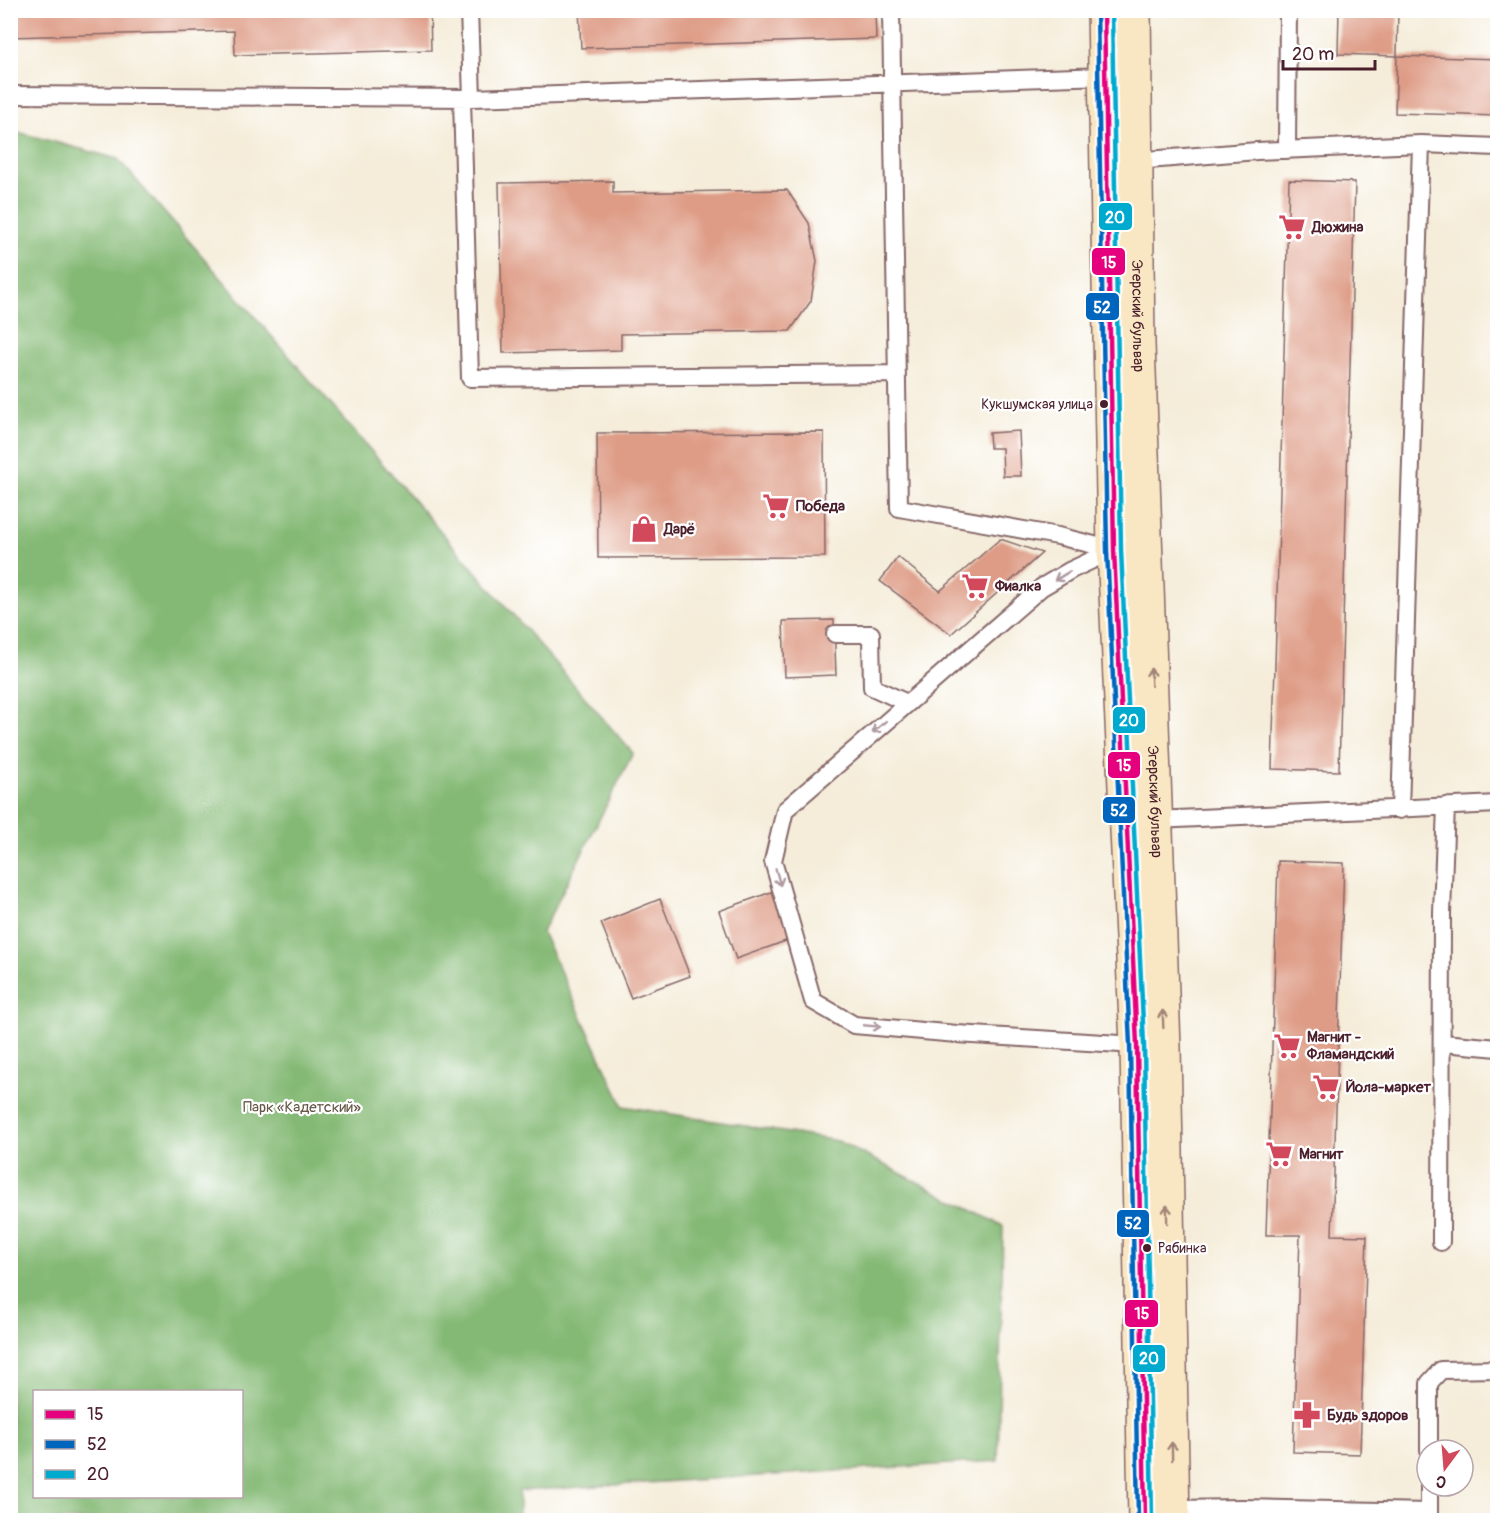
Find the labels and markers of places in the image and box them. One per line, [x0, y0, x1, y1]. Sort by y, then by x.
supermarket icon: Дюжина [1277, 212, 1307, 242]
place label: Дюжина [1311, 218, 1363, 237]
place label: Кукшумская улица [981, 396, 1093, 413]
marker: Кукшумская улица [1098, 398, 1110, 410]
supermarket icon: Победа [761, 491, 791, 521]
place label: Победа [796, 497, 845, 516]
shop icon: Дарё [629, 514, 659, 544]
place label: Дарё [663, 520, 695, 539]
supermarket icon: Фиалка [960, 571, 990, 601]
place label: Фиалка [994, 577, 1041, 596]
place label: Магнит - Фламандский [1306, 1028, 1395, 1064]
supermarket icon: Магнит - Фламандский [1272, 1031, 1302, 1061]
supermarket icon: Йола-маркет [1311, 1072, 1341, 1102]
place label: Йола-маркет [1346, 1078, 1431, 1097]
supermarket icon: Магнит [1264, 1139, 1294, 1169]
place label: Магнит [1299, 1145, 1344, 1164]
place label: Рябинка [1158, 1240, 1207, 1257]
marker: Рябинка [1141, 1242, 1153, 1254]
pharmacy icon: Будь здоров [1292, 1400, 1322, 1430]
place label: Будь здоров [1327, 1406, 1408, 1425]

